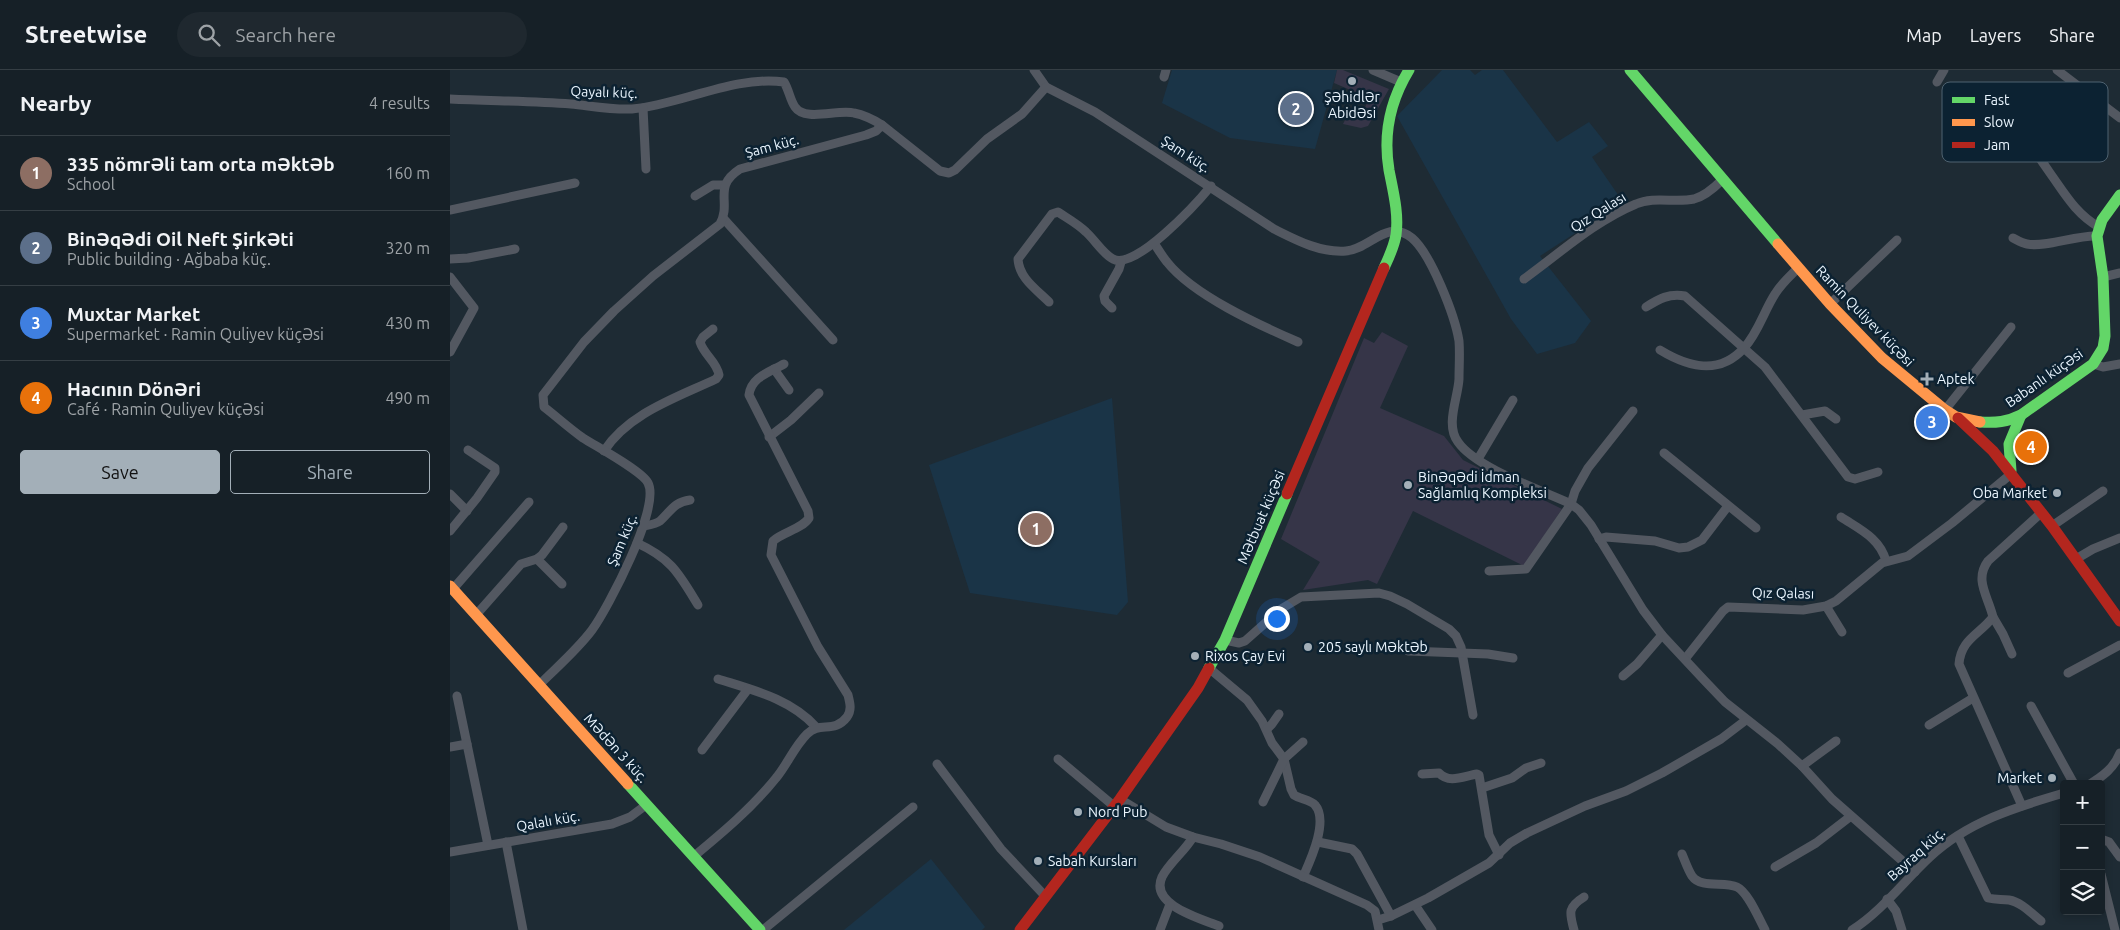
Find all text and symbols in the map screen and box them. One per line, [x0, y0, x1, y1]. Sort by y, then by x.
search box [177, 12, 527, 57]
text: Streetwise [25, 21, 147, 48]
icon: search [195, 21, 223, 49]
text: Search here [235, 24, 336, 46]
text: Map [1906, 25, 1942, 45]
text: Layers [1970, 25, 2021, 45]
text: Share [2049, 25, 2095, 45]
marker: Şəhidlər Abidəsi [1346, 75, 1358, 87]
legend [1942, 82, 2108, 162]
street label: Qayalı küç. [570, 83, 638, 101]
place label: Şəhidlər Abidəsi [1324, 89, 1380, 121]
pin: 2 [1280, 90, 1312, 128]
text: Nearby [20, 91, 91, 115]
text: Fast [1984, 92, 2010, 108]
text: 4 results [369, 94, 430, 112]
text: Slow [1984, 114, 2014, 130]
street label: Şam küç. [743, 131, 801, 161]
street label: Şam küç. [1159, 132, 1213, 176]
text: Jam [1984, 137, 2010, 153]
text: 335 nömrəli tam orta məktəb [67, 153, 335, 175]
text: 1 [31, 164, 41, 182]
text: 160 m [385, 164, 430, 182]
text: School [67, 175, 115, 193]
street label: Qız Qalası [1567, 189, 1629, 235]
text: Binəqədi Oil Neft Şirkəti [67, 228, 294, 250]
text: 2 [31, 239, 41, 257]
text: 320 m [385, 239, 430, 257]
text: Public building · Ağbaba küç. [67, 250, 271, 268]
street label: Ramin Quliyev küçəsi [1813, 262, 1917, 370]
text: Muxtar Market [67, 303, 200, 325]
text: 3 [31, 314, 41, 332]
text: 430 m [385, 314, 430, 332]
text: Supermarket · Ramin Quliyev küçəsi [67, 325, 324, 343]
street label: Babanlı küçəsi [2002, 345, 2086, 411]
place label: Aptek [1937, 371, 1975, 387]
marker: Aptek [1921, 373, 1933, 385]
text: Hacının Dönəri [67, 378, 201, 400]
text: 4 [31, 389, 41, 407]
text: 490 m [385, 389, 430, 407]
text: Café · Ramin Quliyev küçəsi [67, 400, 264, 418]
pin: 3 [1916, 403, 1948, 441]
pin: 4 [2015, 428, 2047, 466]
button: Save [20, 450, 220, 494]
button: Share [230, 450, 430, 494]
street label: Mətbuat küçəsi [1234, 468, 1288, 566]
place label: Binəqədi İdman Sağlamlıq Kompleksi [1418, 469, 1547, 501]
marker: Binəqədi İdman Sağlamlıq Kompleksi [1402, 479, 1414, 491]
place label: Oba Market [1973, 485, 2047, 501]
marker: Oba Market [2051, 487, 2063, 499]
pin: 1 [1020, 510, 1052, 548]
street label: Şam küç. [604, 512, 640, 568]
street label: Qız Qalası [1752, 584, 1814, 602]
your location [1264, 606, 1290, 632]
place label: 205 saylı Məktəb [1318, 639, 1428, 655]
marker: 205 saylı Məktəb [1302, 641, 1314, 653]
place label: Rixos Çay Evi [1205, 648, 1285, 664]
marker: Rixos Çay Evi [1189, 650, 1201, 662]
street label: Mədən 3 küç. [581, 710, 651, 786]
place label: Market [1997, 770, 2042, 786]
marker: Market [2046, 772, 2058, 784]
map controls [2060, 780, 2105, 915]
button: + [2060, 780, 2105, 825]
place label: Nord Pub [1088, 804, 1147, 820]
marker: Nord Pub [1072, 806, 1084, 818]
street label: Qalalı küç. [515, 808, 581, 834]
street label: Bayraq küç. [1884, 824, 1948, 884]
button: − [2060, 825, 2105, 870]
place label: Sabah Kursları [1048, 853, 1137, 869]
marker: Sabah Kursları [1032, 855, 1044, 867]
button: layers [2060, 870, 2105, 915]

